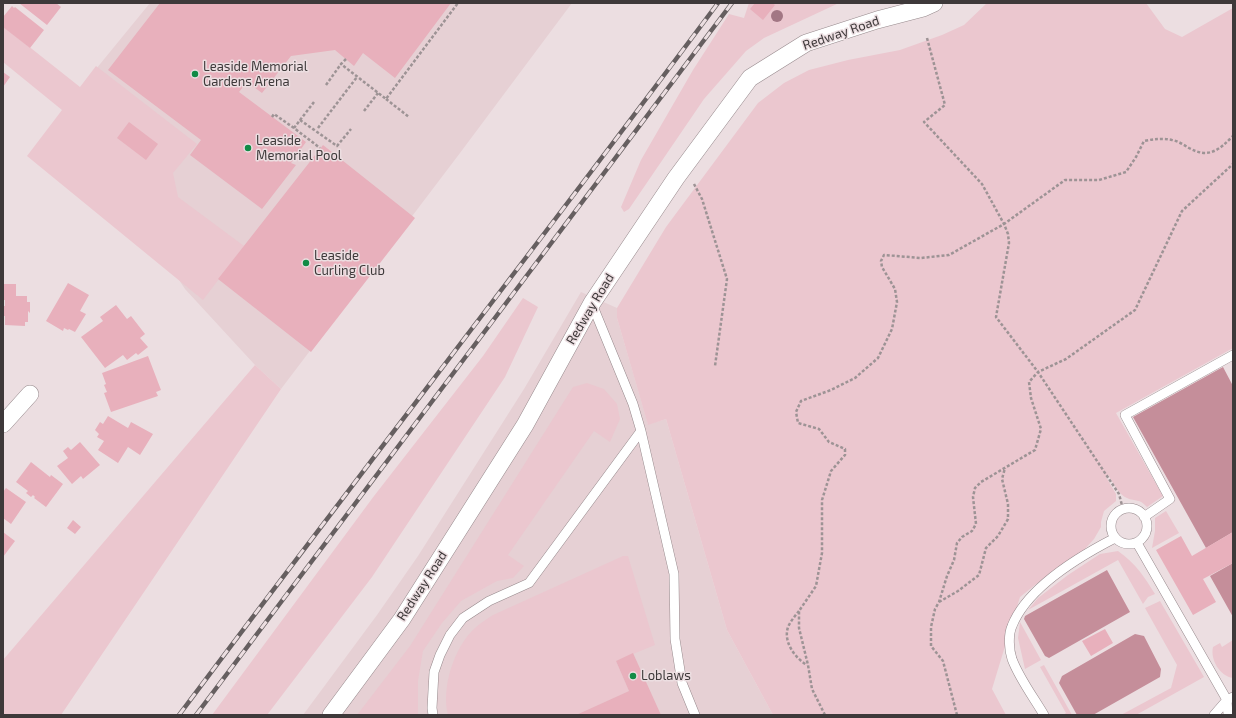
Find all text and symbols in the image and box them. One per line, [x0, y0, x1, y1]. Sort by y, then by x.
street label: Redway Road [801, 13, 881, 53]
place label: Leaside Memorial Gardens Arena [203, 59, 308, 90]
marker: Leaside Memorial Gardens Arena [190, 69, 200, 79]
place label: Leaside Memorial Pool [256, 133, 342, 164]
marker: Leaside Memorial Pool [243, 143, 253, 153]
place label: Leaside Curling Club [314, 248, 385, 279]
marker: Leaside Curling Club [301, 258, 311, 268]
street label: Redway Road [563, 271, 617, 347]
street label: Redway Road [394, 548, 450, 624]
place label: Loblaws [641, 668, 691, 684]
marker: Loblaws [628, 671, 638, 681]

